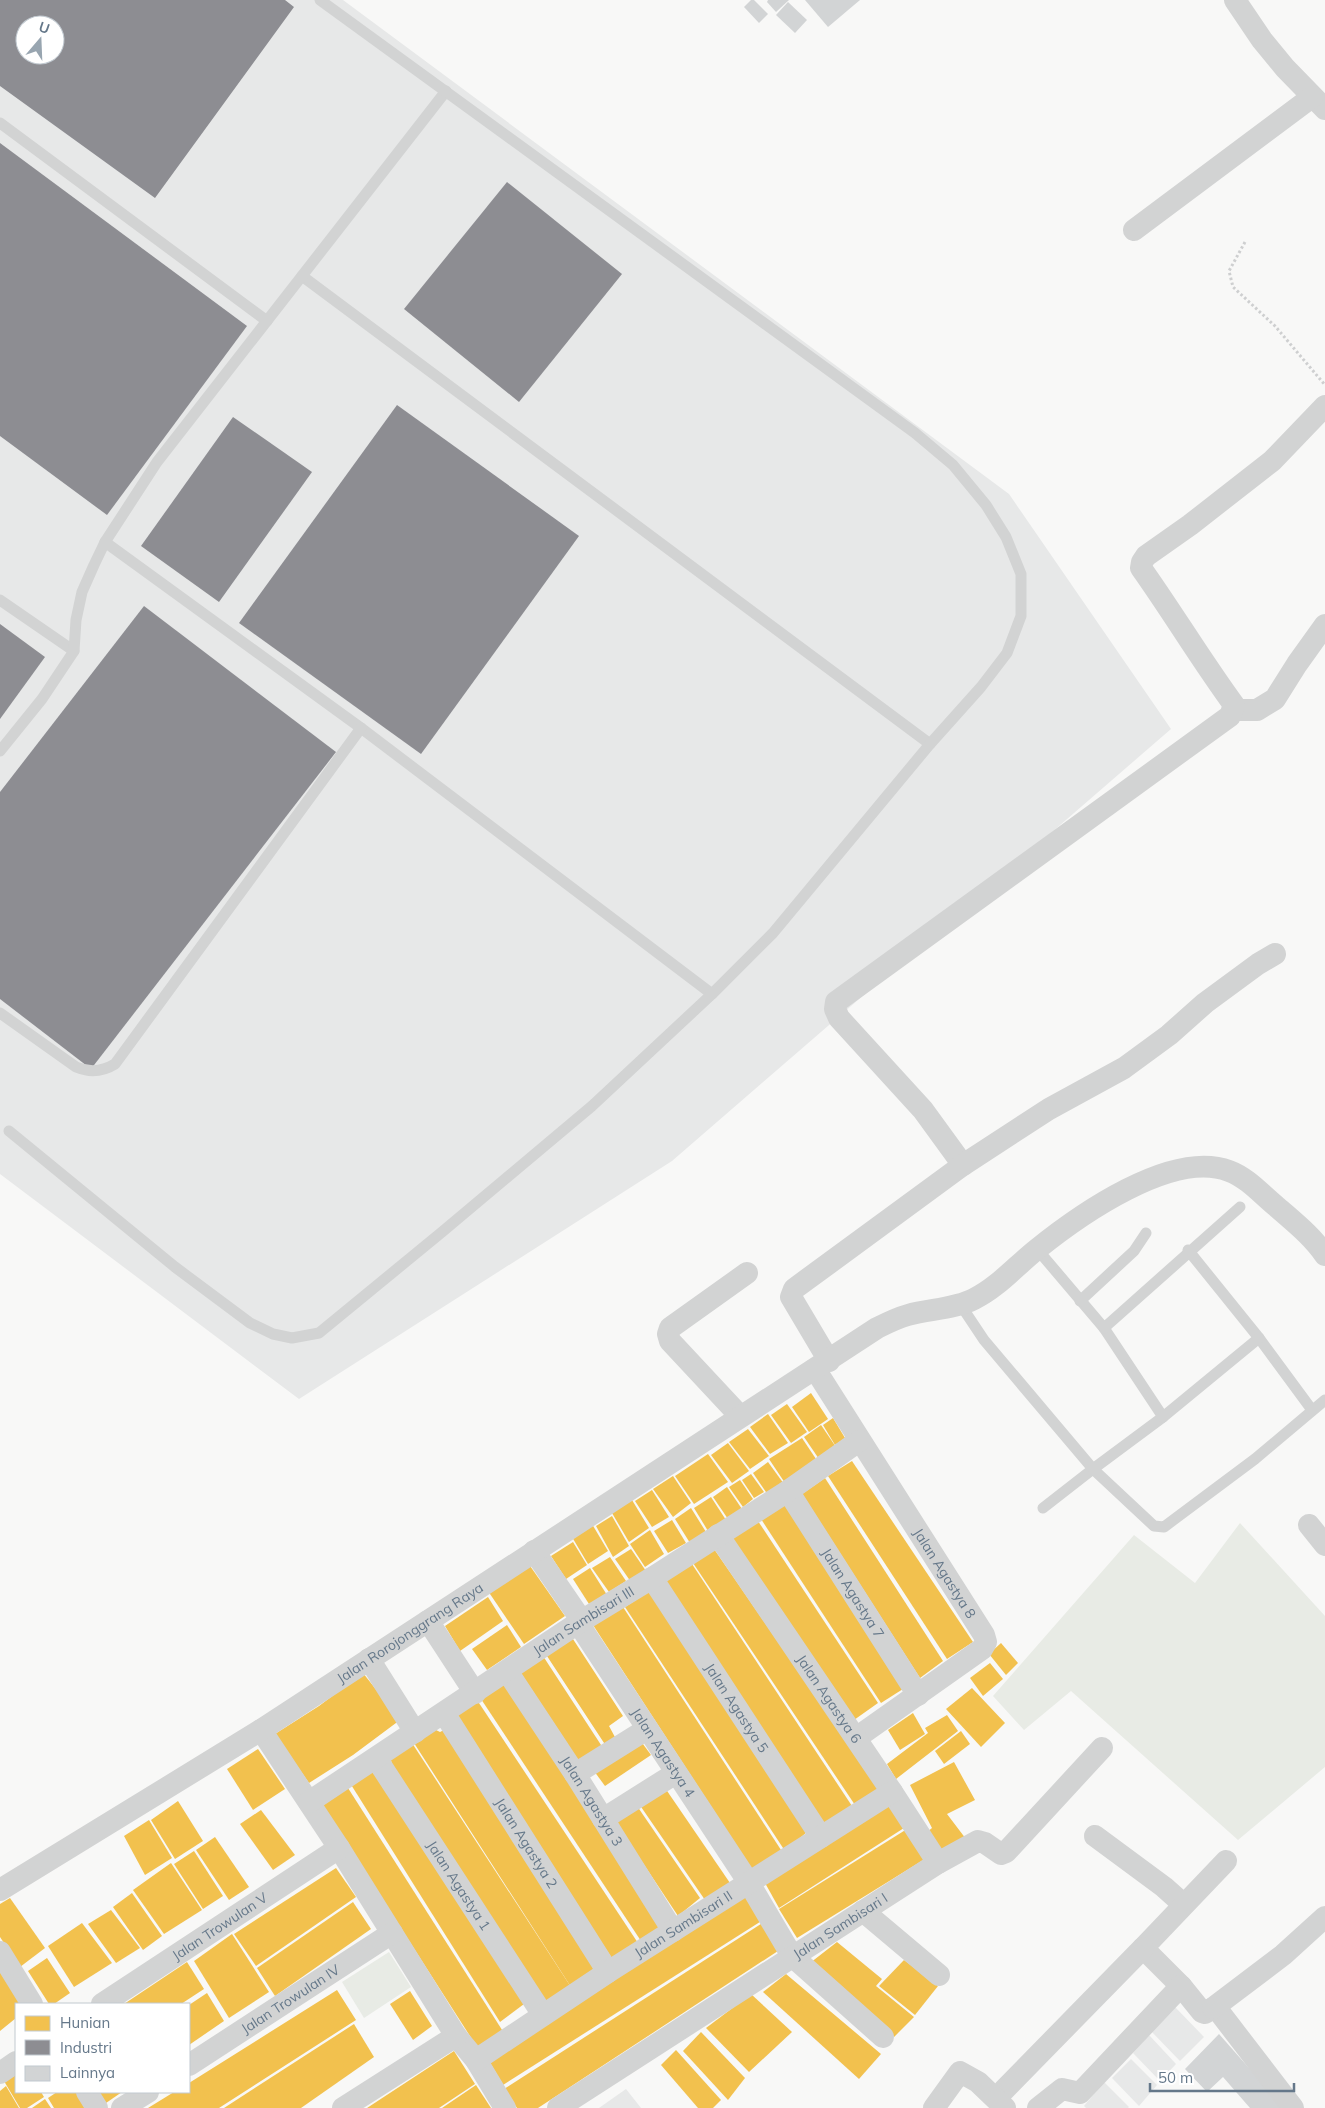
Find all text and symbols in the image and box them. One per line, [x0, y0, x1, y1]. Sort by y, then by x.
north arrow [15, 15, 65, 65]
text: U [36, 18, 52, 38]
street label: Jalan Agastya 8 [909, 1525, 980, 1622]
street label: Jalan Agastya 7 [818, 1545, 888, 1641]
street label: Jalan Rorojonggrang Raya [333, 1579, 487, 1687]
street label: Jalan Sambisari III [530, 1582, 637, 1659]
street label: Jalan Agastya 6 [793, 1651, 865, 1747]
street label: Jalan Agastya 5 [701, 1660, 772, 1756]
street label: Jalan Agastya 4 [627, 1704, 699, 1801]
street label: Jalan Agastya 3 [556, 1752, 627, 1849]
street label: Jalan Agastya 2 [491, 1795, 562, 1892]
street label: Jalan Agastya 1 [423, 1837, 495, 1934]
street label: Jalan Sambisari II [631, 1886, 736, 1962]
street label: Jalan Trowulan V [169, 1888, 271, 1964]
street label: Jalan Sambisari I [790, 1889, 891, 1963]
street label: Jalan Trowulan IV [238, 1960, 343, 2038]
legend [15, 2003, 190, 2093]
text: Hunian [60, 2013, 110, 2032]
text: Industri [60, 2038, 112, 2057]
scale bar [1150, 2060, 1294, 2092]
text: Lainnya [60, 2063, 115, 2082]
text: 50 m [1158, 2068, 1193, 2087]

